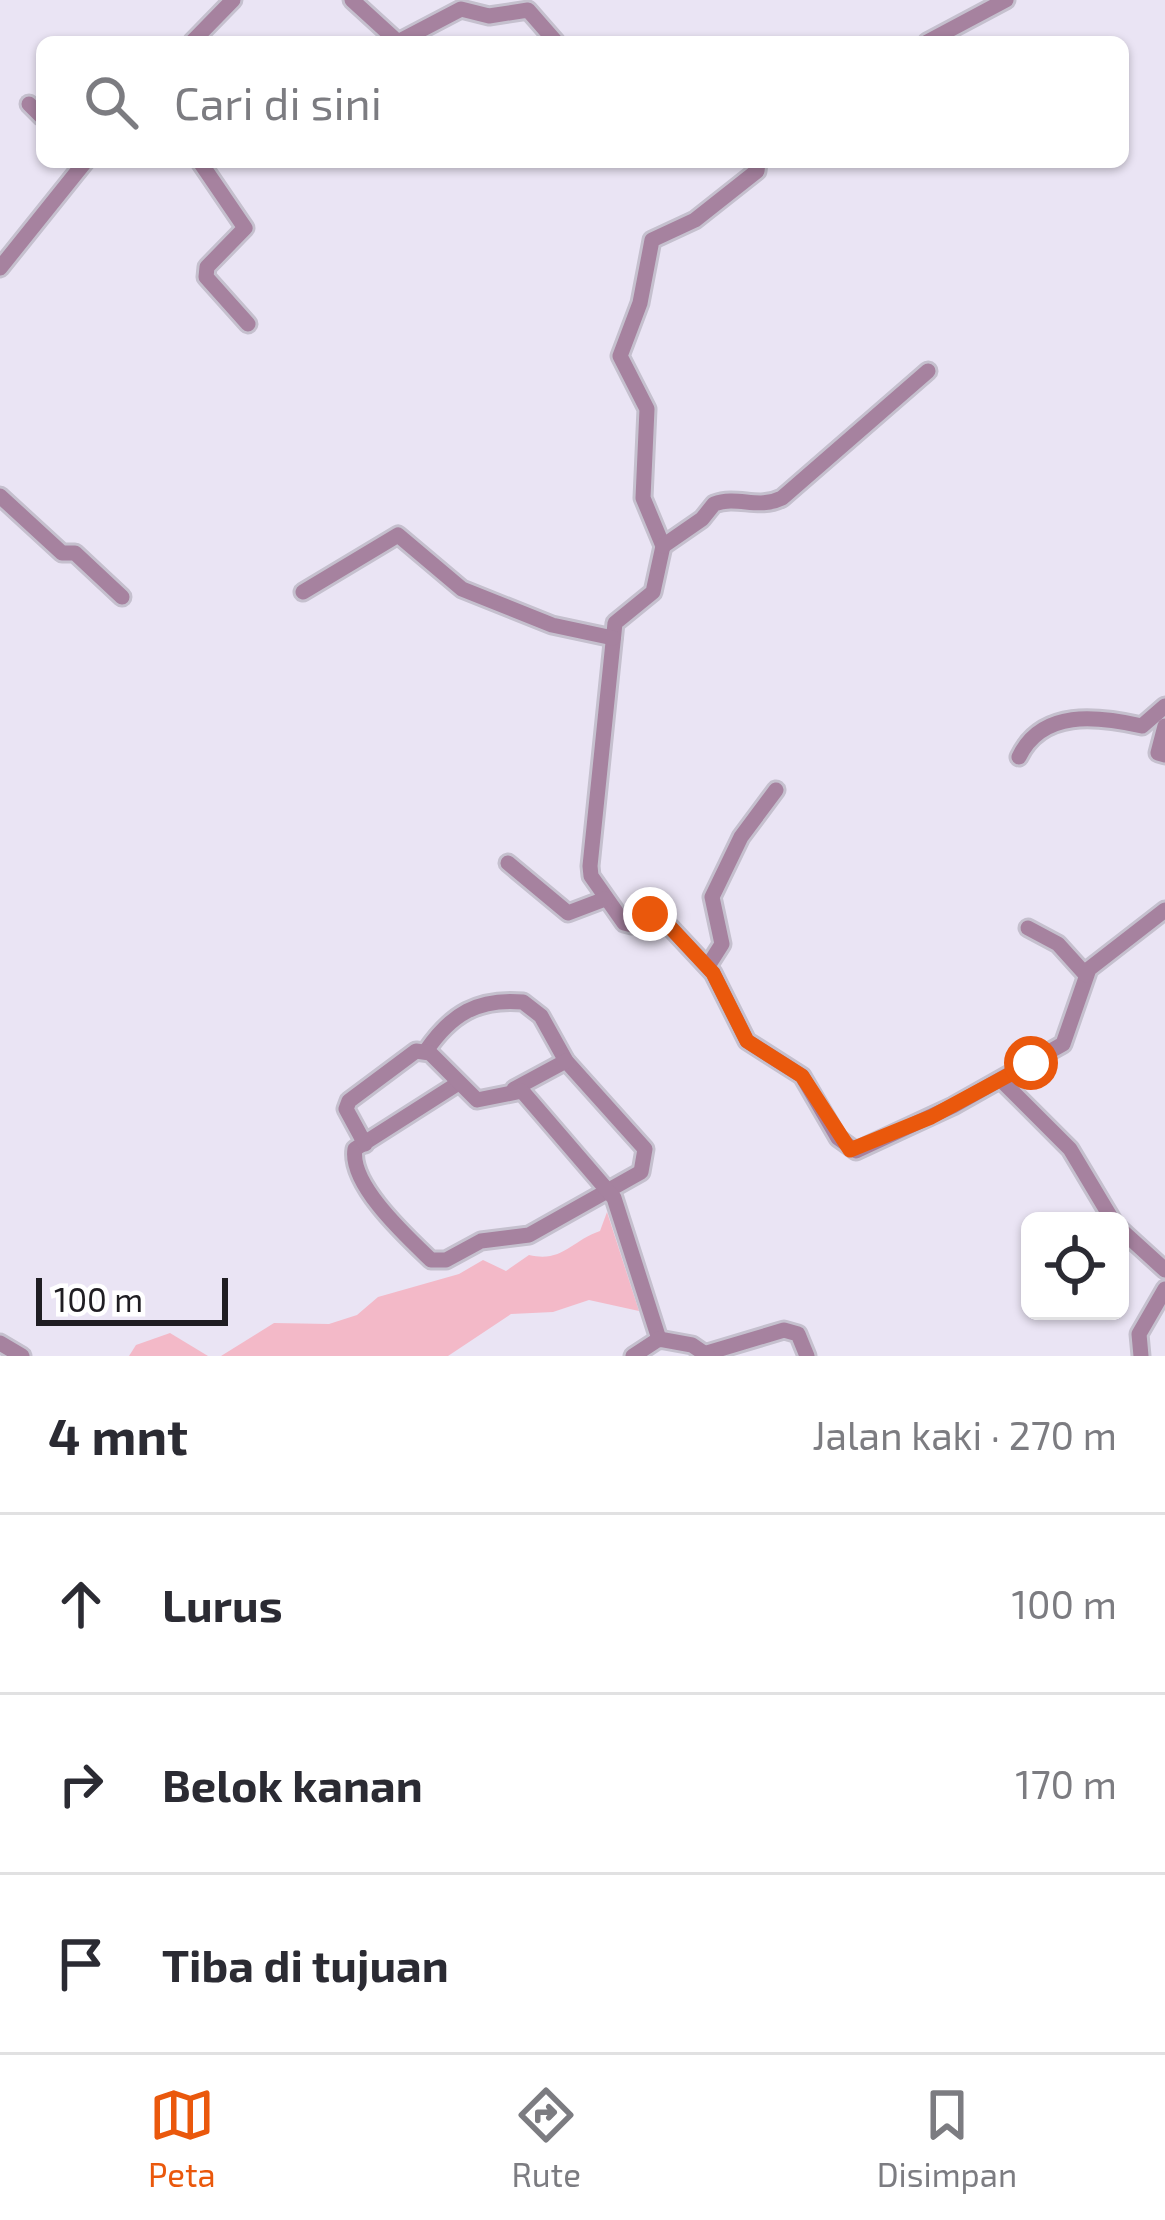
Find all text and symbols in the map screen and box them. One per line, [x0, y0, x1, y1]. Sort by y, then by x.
search box [36, 36, 1129, 168]
icon: search [78, 69, 144, 135]
text: Cari di sini [174, 75, 382, 129]
route end [623, 887, 677, 941]
route start [1004, 1036, 1058, 1090]
map controls [1021, 1212, 1129, 1320]
button: locate [1021, 1212, 1129, 1320]
scale bar [36, 1272, 228, 1325]
text: 100 m [54, 1279, 143, 1319]
text: 4 mnt [48, 1404, 188, 1465]
text: Jalan kaki · 270 m [812, 1411, 1117, 1458]
icon: ahead [48, 1571, 114, 1637]
text: Lurus [162, 1577, 283, 1631]
text: 100 m [1012, 1580, 1117, 1627]
icon: right [48, 1751, 114, 1817]
text: Belok kanan [162, 1757, 423, 1811]
text: 170 m [1015, 1760, 1117, 1807]
icon: arrive [48, 1931, 114, 1997]
text: Tiba di tujuan [162, 1937, 449, 1991]
tab: Peta [148, 2082, 216, 2194]
tab: Rute [511, 2082, 581, 2194]
tab: Disimpan [877, 2082, 1017, 2194]

